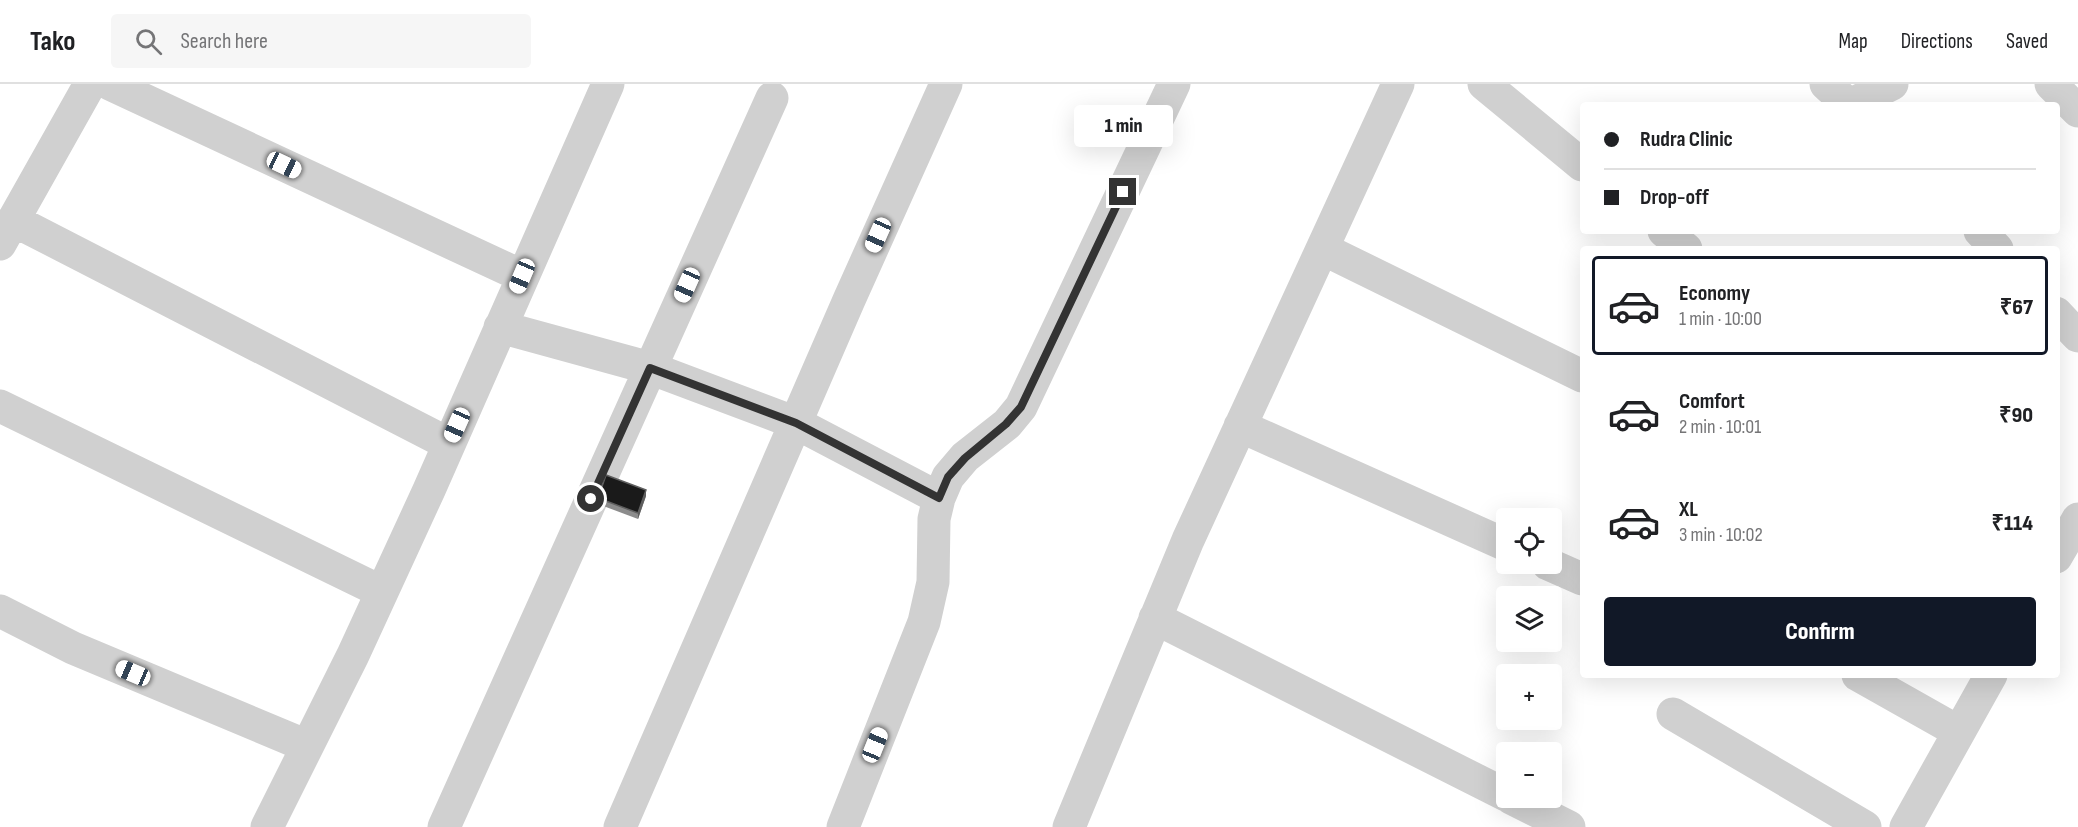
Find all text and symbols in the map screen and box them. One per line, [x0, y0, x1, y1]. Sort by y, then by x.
search box [111, 14, 531, 68]
text: Tako [30, 25, 75, 58]
icon: search [132, 25, 165, 58]
text: Search here [180, 28, 268, 55]
text: Map [1838, 29, 1868, 54]
text: Directions [1901, 29, 1973, 54]
text: Saved [2006, 29, 2048, 54]
callout: 1 min [1074, 105, 1172, 147]
text: 1 min [1104, 114, 1143, 138]
text: Rudra Clinic [1640, 126, 1733, 153]
car [264, 149, 304, 181]
route end [1109, 178, 1136, 205]
text: Drop-off [1640, 184, 1709, 211]
car [862, 215, 894, 255]
car [507, 256, 537, 296]
car [671, 265, 703, 305]
icon: car [1607, 279, 1661, 333]
text: Economy [1679, 280, 1750, 307]
text: ₹67 [2000, 294, 2033, 321]
text: 1 min · 10:00 [1679, 307, 1762, 331]
icon: car [1607, 387, 1661, 441]
text: Comfort [1679, 388, 1745, 415]
text: ₹90 [1999, 402, 2033, 429]
car [441, 405, 473, 445]
text: 2 min · 10:01 [1679, 415, 1761, 439]
route start [577, 485, 604, 512]
icon: car [1607, 495, 1661, 549]
text: XL [1679, 496, 1698, 523]
map controls [1496, 508, 1562, 808]
button: locate [1496, 508, 1562, 574]
text: ₹114 [1991, 510, 2033, 537]
text: 3 min · 10:02 [1679, 523, 1763, 547]
button: layers [1496, 586, 1562, 652]
button: Confirm [1604, 597, 2036, 666]
car [113, 658, 153, 688]
button: + [1496, 664, 1562, 730]
car [860, 725, 890, 765]
button: − [1496, 742, 1562, 808]

